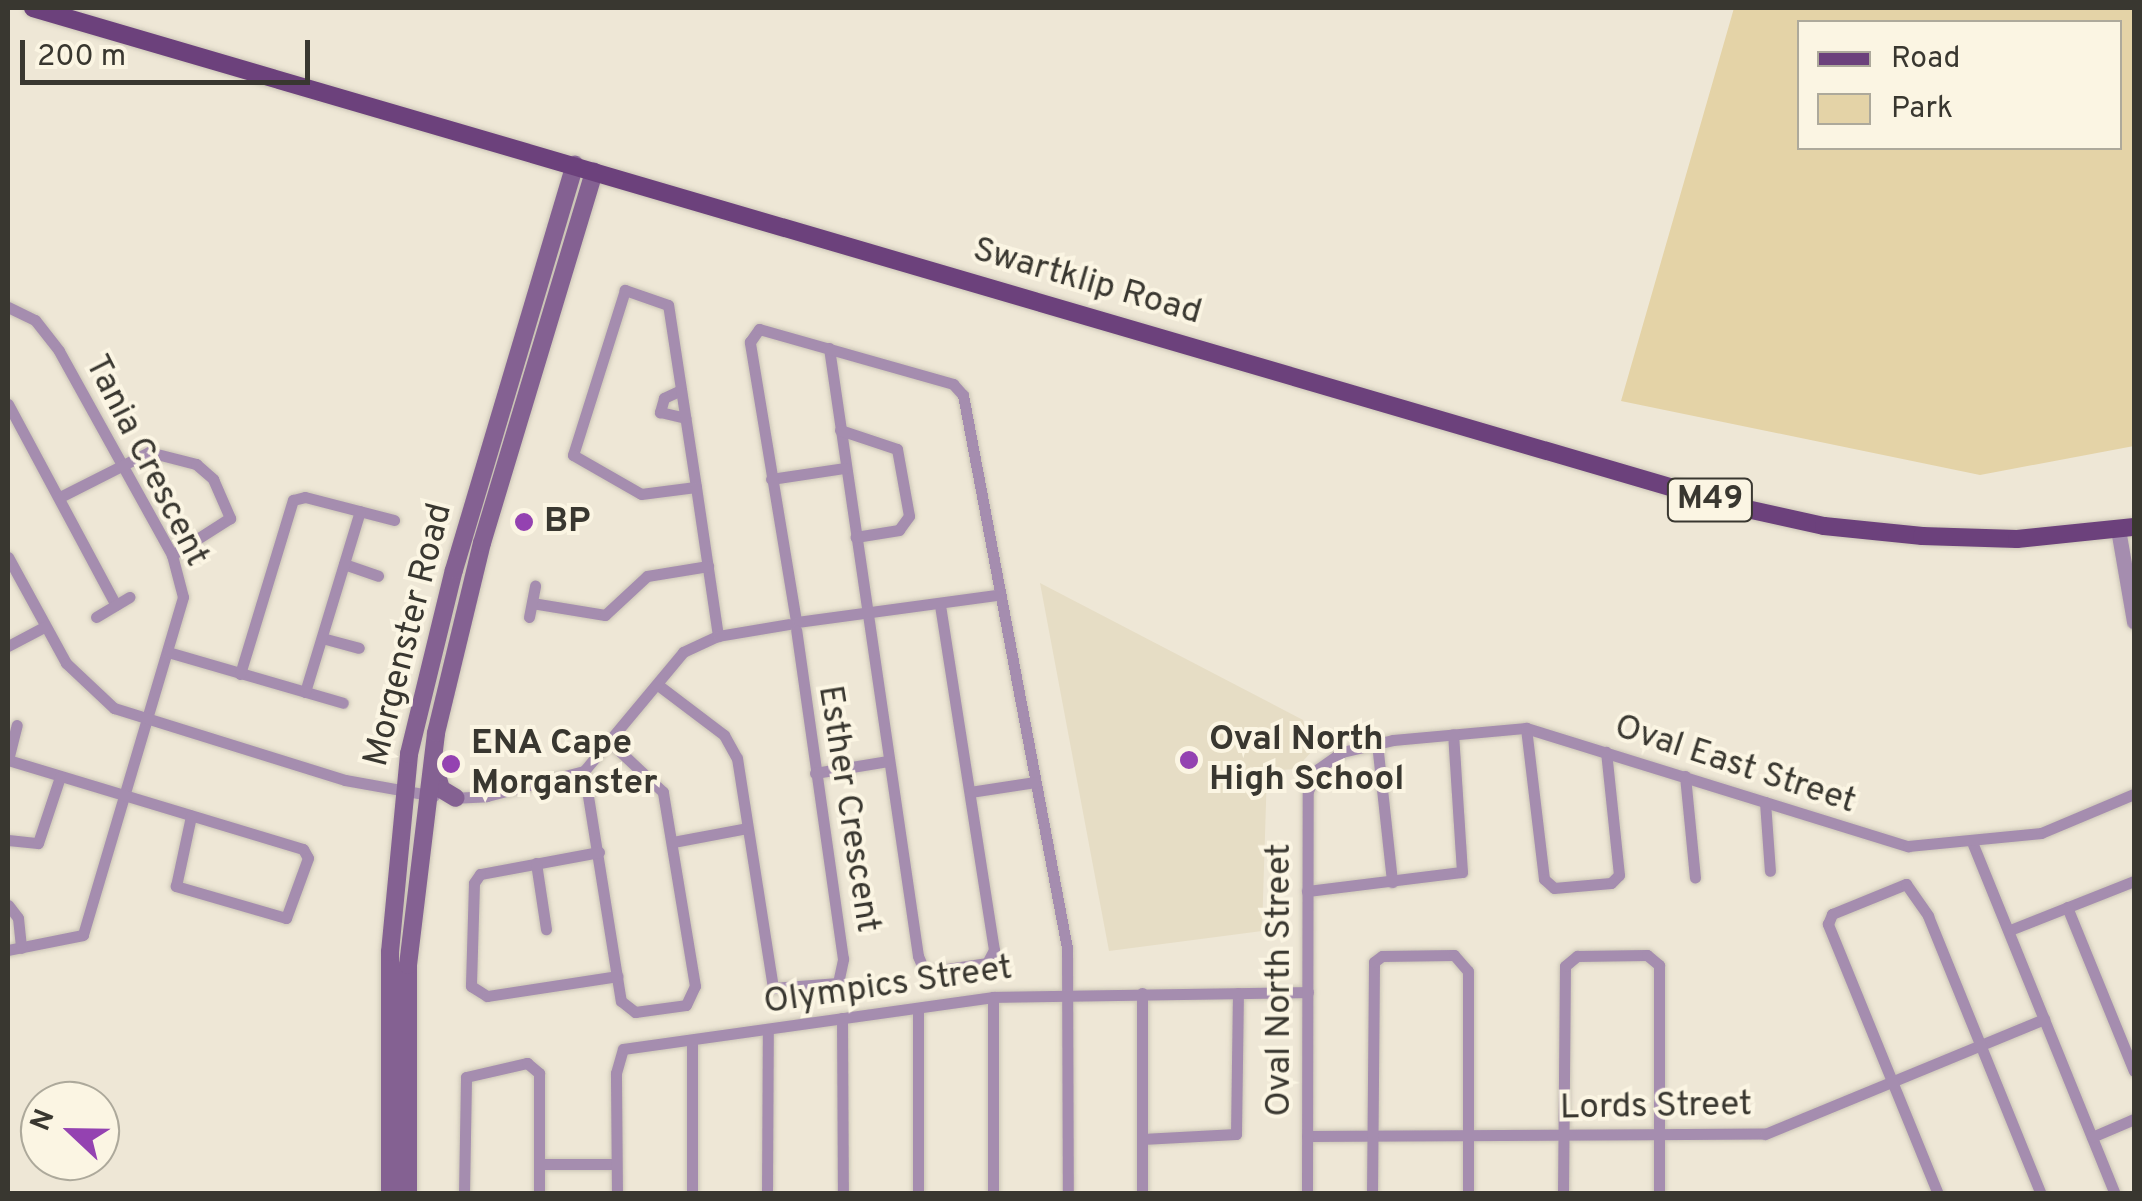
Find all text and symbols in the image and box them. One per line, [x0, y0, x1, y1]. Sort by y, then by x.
scale bar [25, 20, 315, 82]
legend [1797, 20, 2122, 150]
text: 200 m [37, 39, 126, 76]
text: Road [1891, 41, 1960, 78]
text: Park [1891, 91, 1953, 128]
street label: Swartklip Road [968, 229, 1206, 335]
street label: Tania Crescent [75, 348, 217, 574]
road number: M49 [1665, 473, 1755, 527]
street label: Morgenster Road [356, 499, 462, 771]
place label: BP [544, 501, 590, 543]
marker: BP [513, 511, 535, 533]
street label: Esther Crescent [808, 683, 888, 935]
street label: Oval East Street [1609, 706, 1861, 824]
place label: Oval North High School [1209, 719, 1405, 801]
place label: ENA Cape Morganster [471, 723, 658, 805]
marker: Oval North High School [1178, 749, 1200, 771]
marker: ENA Cape Morganster [440, 753, 462, 775]
street label: Oval North Street [1259, 843, 1301, 1117]
street label: Olympics Street [761, 948, 1015, 1024]
north arrow [20, 1081, 120, 1181]
street label: Lords Street [1559, 1084, 1753, 1130]
text: N [24, 1104, 64, 1137]

